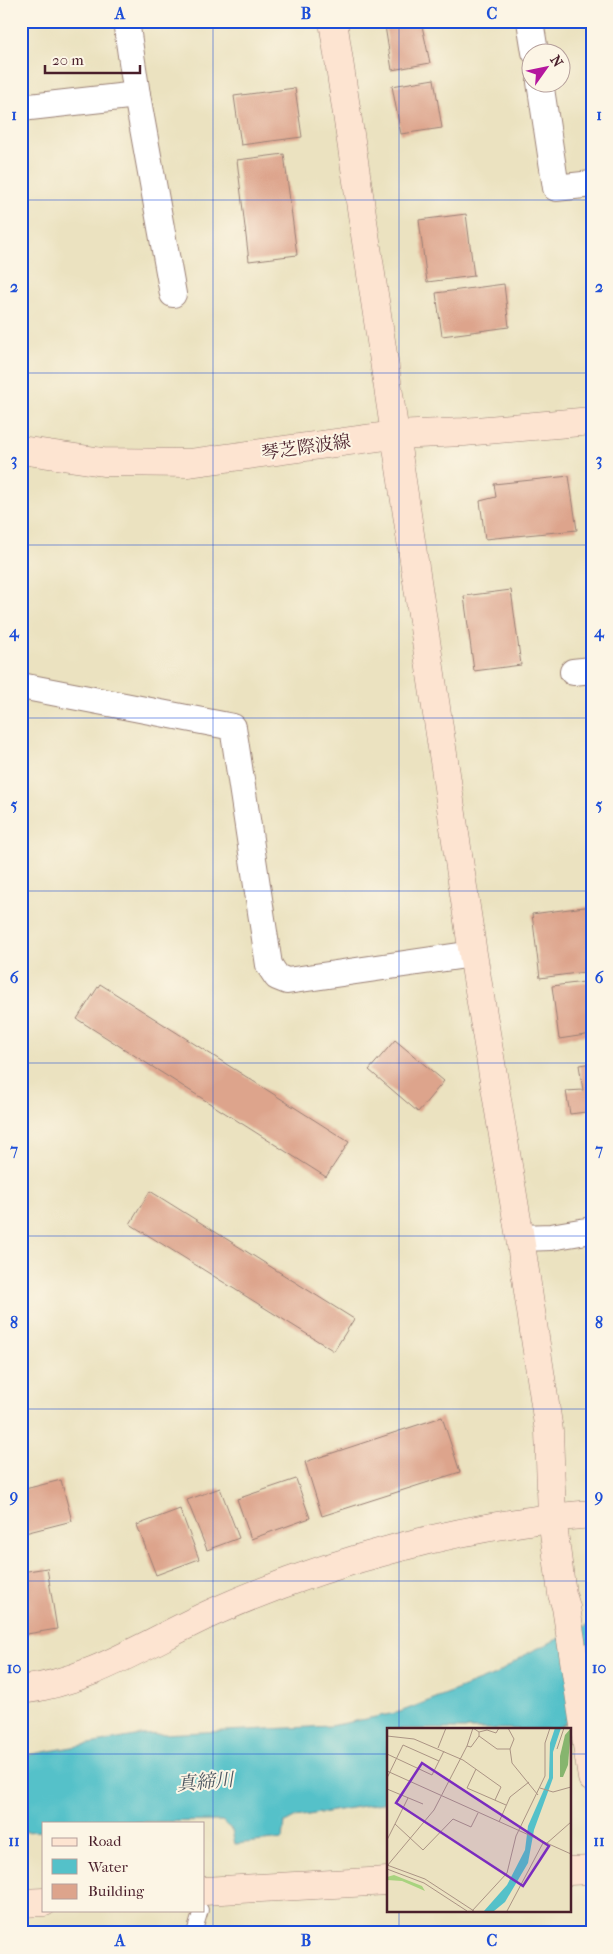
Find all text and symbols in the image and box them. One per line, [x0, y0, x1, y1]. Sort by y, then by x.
text: A [114, 4, 126, 23]
text: B [301, 4, 311, 23]
text: C [487, 4, 498, 23]
scale bar [45, 42, 140, 74]
north arrow [520, 42, 570, 92]
text: 20 m [52, 51, 84, 69]
text: N [546, 52, 567, 71]
text: 1 [11, 105, 17, 124]
text: 1 [596, 105, 602, 124]
text: 2 [10, 277, 18, 296]
text: 2 [595, 277, 603, 296]
street label: 琴芝際波線 [260, 431, 352, 464]
text: 3 [11, 450, 17, 470]
text: 3 [596, 450, 602, 470]
text: 4 [8, 622, 20, 642]
text: 4 [593, 622, 605, 642]
text: 5 [11, 795, 18, 814]
text: 5 [596, 795, 603, 814]
text: 6 [10, 968, 19, 987]
text: 6 [595, 968, 604, 987]
text: 7 [9, 1140, 18, 1159]
text: 7 [594, 1140, 603, 1159]
text: 8 [10, 1313, 18, 1332]
text: 8 [595, 1313, 603, 1332]
text: 9 [9, 1486, 18, 1506]
text: 9 [594, 1486, 603, 1506]
text: 10 [7, 1658, 21, 1677]
text: 10 [592, 1658, 606, 1677]
inset map [387, 1728, 570, 1912]
water label: 真締川 [176, 1768, 236, 1795]
legend [42, 1822, 205, 1912]
text: 11 [8, 1831, 20, 1850]
text: 11 [593, 1831, 605, 1850]
text: Road [88, 1832, 122, 1850]
text: Water [87, 1858, 128, 1876]
text: Building [88, 1882, 145, 1900]
text: A [114, 1931, 126, 1950]
text: B [301, 1931, 311, 1950]
text: C [487, 1931, 498, 1950]

